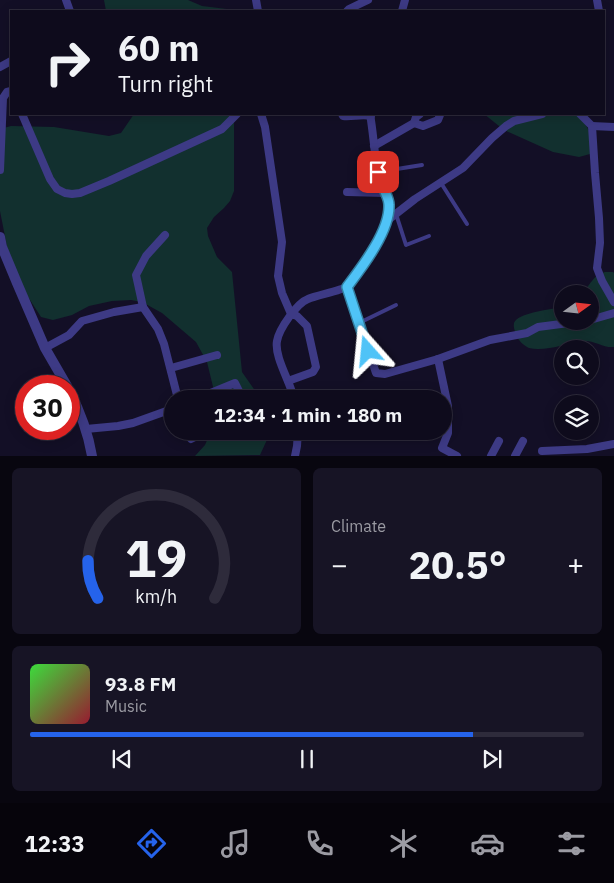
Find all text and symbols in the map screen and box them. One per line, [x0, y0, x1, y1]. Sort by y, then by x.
text: 60 m [118, 25, 200, 71]
icon: right [35, 30, 100, 95]
text: Turn right [118, 69, 213, 98]
pin [357, 151, 399, 193]
icon: arrive [364, 158, 392, 186]
north arrow [554, 285, 599, 330]
map controls [554, 285, 599, 440]
position arrow [341, 324, 393, 376]
button: search [554, 340, 599, 385]
speed limit sign: 30 [15, 375, 80, 440]
button: layers [554, 395, 599, 440]
text: 12:34 · 1 min · 180 m [214, 403, 402, 427]
text: Climate [331, 516, 386, 536]
text: 19 [125, 524, 188, 591]
text: 20.5° [408, 540, 507, 589]
text: − [331, 546, 348, 583]
text: + [567, 546, 584, 583]
text: km/h [136, 585, 178, 608]
text: 93.8 FM [105, 672, 176, 696]
text: Music [105, 696, 147, 716]
icon: previous [108, 745, 136, 773]
icon: pause [293, 745, 321, 773]
icon: next [478, 745, 506, 773]
icon: directions [134, 826, 169, 861]
icon: music [218, 826, 253, 861]
icon: phone [302, 826, 337, 861]
icon: climate [386, 826, 421, 861]
icon: car [470, 826, 505, 861]
icon: filters [554, 826, 589, 861]
text: 12:33 [25, 829, 85, 858]

